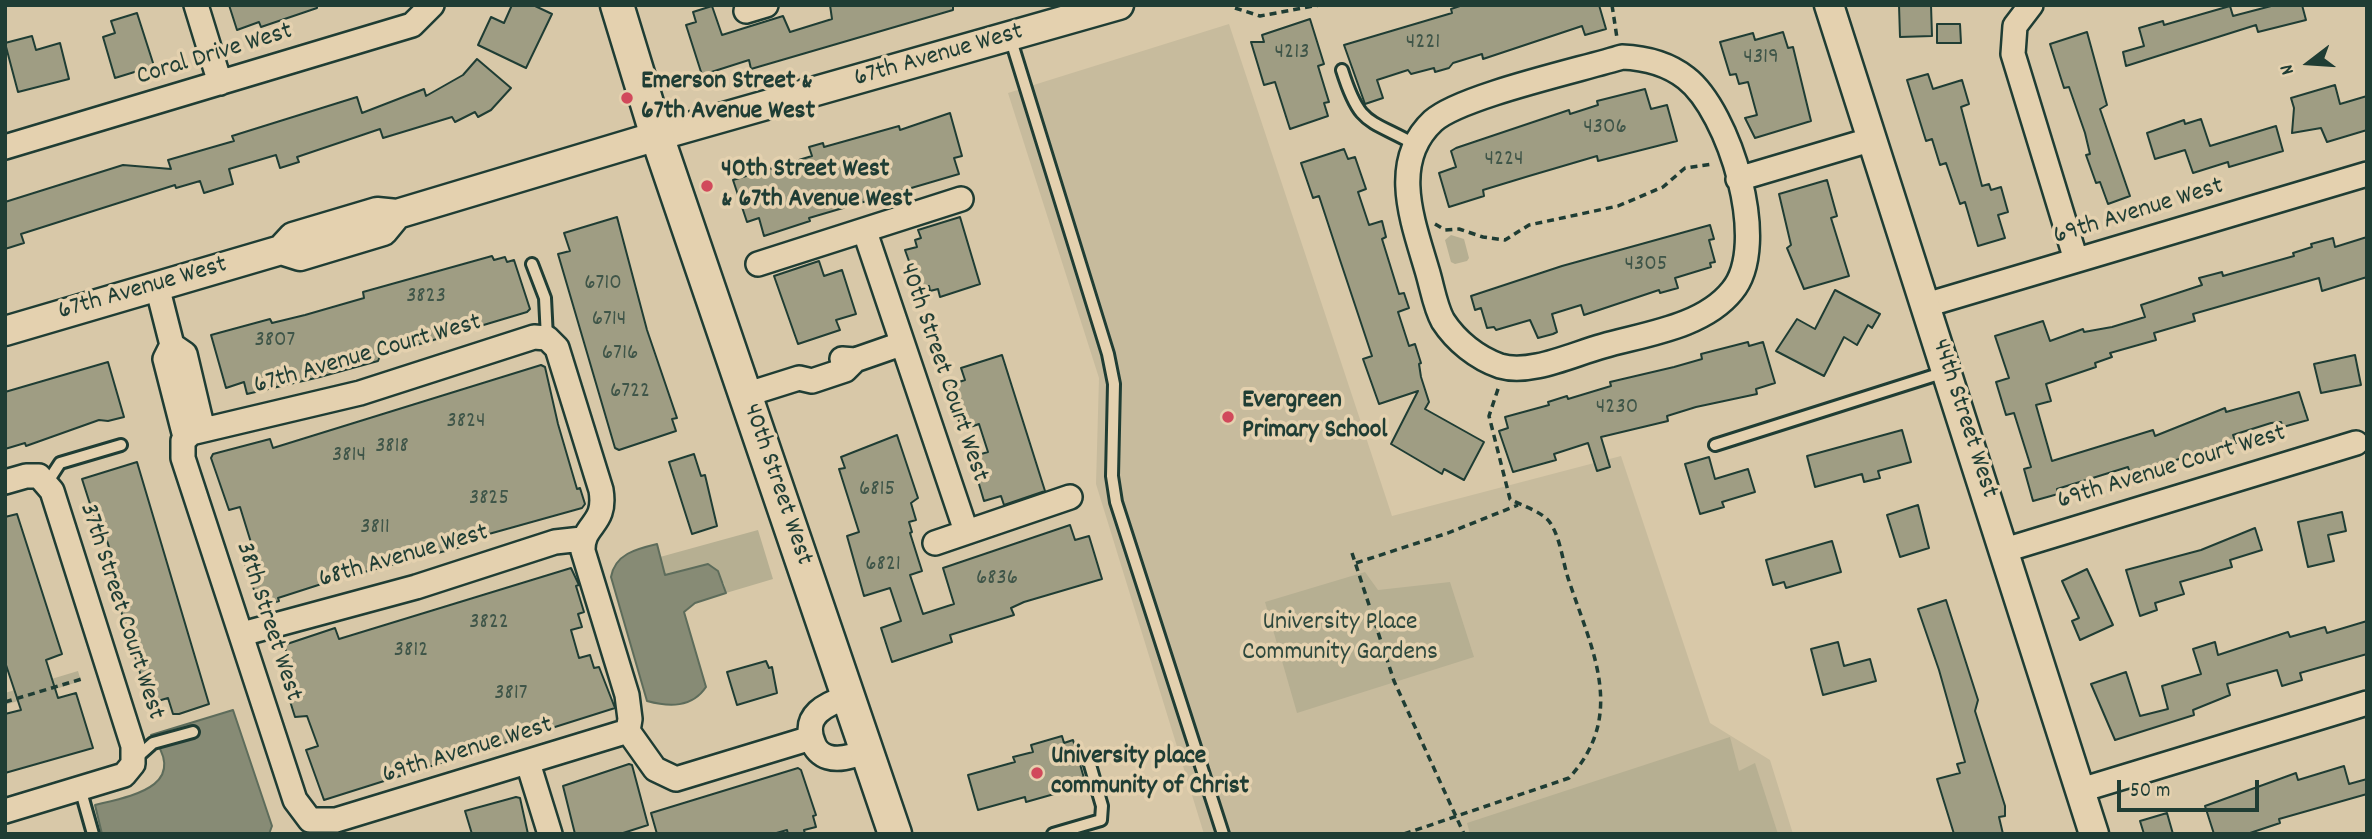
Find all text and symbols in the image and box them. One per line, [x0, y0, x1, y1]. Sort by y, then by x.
street label: Coral Drive West [133, 17, 297, 95]
street label: 67th Avenue West [851, 18, 1027, 96]
north arrow [2274, 28, 2344, 98]
house number: 4221 [1406, 30, 1440, 58]
house number: 4213 [1275, 40, 1309, 68]
house number: 4319 [1743, 45, 1779, 73]
text: N [2274, 61, 2303, 78]
place label: Emerson Street & 67th Avenue West [641, 67, 815, 128]
marker: Emerson Street & 67th Avenue West [619, 90, 635, 106]
house number: 4306 [1583, 115, 1627, 143]
house number: 4224 [1484, 147, 1524, 175]
place label: 40th Street West & 67th Avenue West [721, 155, 913, 216]
street label: 69th Avenue West [2050, 172, 2228, 254]
marker: 40th Street West & 67th Avenue West [699, 178, 715, 194]
street label: 67th Avenue West [55, 251, 231, 329]
house number: 4305 [1625, 252, 1667, 280]
street label: 40th Street Court West [890, 260, 994, 486]
house number: 6710 [584, 271, 622, 299]
house number: 3823 [406, 284, 446, 312]
house number: 6714 [592, 307, 626, 335]
street label: 67th Avenue Court West [251, 309, 485, 403]
house number: 3807 [255, 328, 295, 356]
street label: 44th Street West [1923, 336, 2003, 502]
house number: 6716 [602, 341, 638, 369]
house number: 6722 [610, 379, 650, 407]
place label: Evergreen Primary School [1242, 386, 1388, 448]
house number: 4230 [1596, 395, 1638, 423]
street label: 40th Street West [734, 400, 818, 570]
house number: 3824 [446, 409, 486, 437]
marker: Evergreen Primary School [1220, 409, 1236, 425]
street label: 69th Avenue Court West [2054, 419, 2290, 519]
house number: 3818 [375, 434, 409, 462]
house number: 3814 [332, 443, 366, 471]
house number: 6815 [859, 477, 895, 505]
house number: 3825 [469, 486, 509, 514]
street label: 37th Street Court West [70, 500, 170, 724]
house number: 3811 [360, 515, 390, 543]
street label: 68th Avenue West [316, 519, 492, 597]
street label: 38th Street West [227, 538, 307, 706]
house number: 6821 [865, 552, 901, 580]
house number: 6836 [976, 566, 1018, 594]
park label: University Place Community Gardens [1242, 608, 1438, 670]
house number: 3822 [469, 610, 509, 638]
house number: 3812 [394, 638, 428, 666]
house number: 3817 [494, 681, 528, 709]
street label: 69th Avenue West [379, 711, 557, 793]
place label: University place community of Christ [1051, 742, 1249, 804]
marker: University place community of Christ [1029, 765, 1045, 781]
scale bar [2120, 766, 2262, 810]
text: 50 m [2130, 777, 2170, 807]

